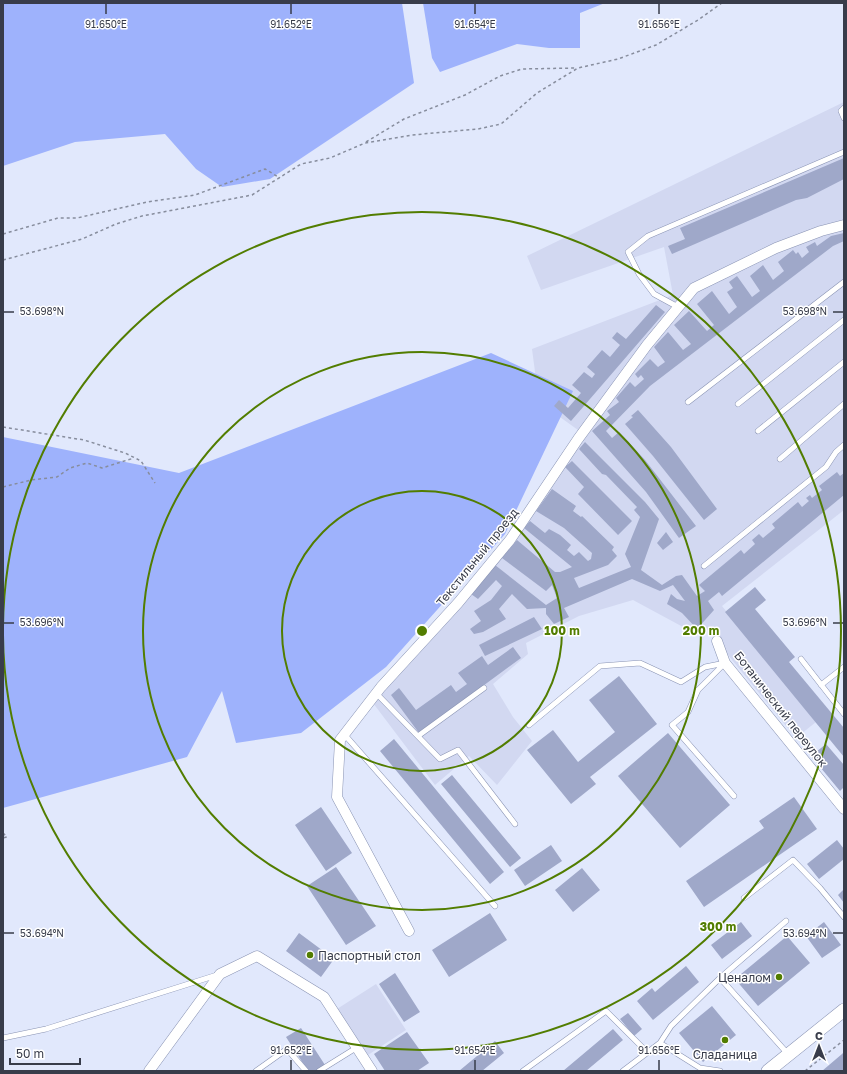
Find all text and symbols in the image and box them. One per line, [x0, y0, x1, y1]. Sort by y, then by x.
text: 91.650°E [85, 18, 127, 30]
text: 91.652°E [270, 18, 312, 30]
text: 91.654°E [454, 18, 496, 30]
text: 91.656°E [638, 18, 680, 30]
text: 53.698°N [20, 305, 64, 317]
text: 53.698°N [783, 305, 827, 317]
street label: Текстильный проезд [433, 505, 521, 609]
text: 53.696°N [20, 616, 64, 628]
text: 53.696°N [783, 616, 827, 628]
text: 100 m [544, 623, 580, 638]
text: 200 m [683, 623, 719, 638]
centre of rings [415, 624, 429, 638]
street label: Ботанический переулок [731, 648, 831, 770]
text: 300 m [700, 919, 736, 934]
text: 53.694°N [20, 927, 64, 939]
text: 53.694°N [783, 927, 827, 939]
place label: Паспортный стол [318, 948, 421, 963]
marker: Паспортный стол [305, 950, 315, 960]
place label: Ценалом [718, 970, 771, 985]
marker: Ценалом [774, 972, 784, 982]
north arrow [799, 1026, 839, 1066]
text: С [815, 1029, 823, 1042]
marker: Сладаница [720, 1035, 730, 1045]
scale bar [10, 1040, 80, 1066]
text: 91.652°E [270, 1044, 312, 1056]
text: 91.654°E [454, 1044, 496, 1056]
text: 91.656°E [638, 1044, 680, 1056]
text: 50 m [16, 1046, 44, 1061]
place label: Сладаница [693, 1047, 757, 1062]

